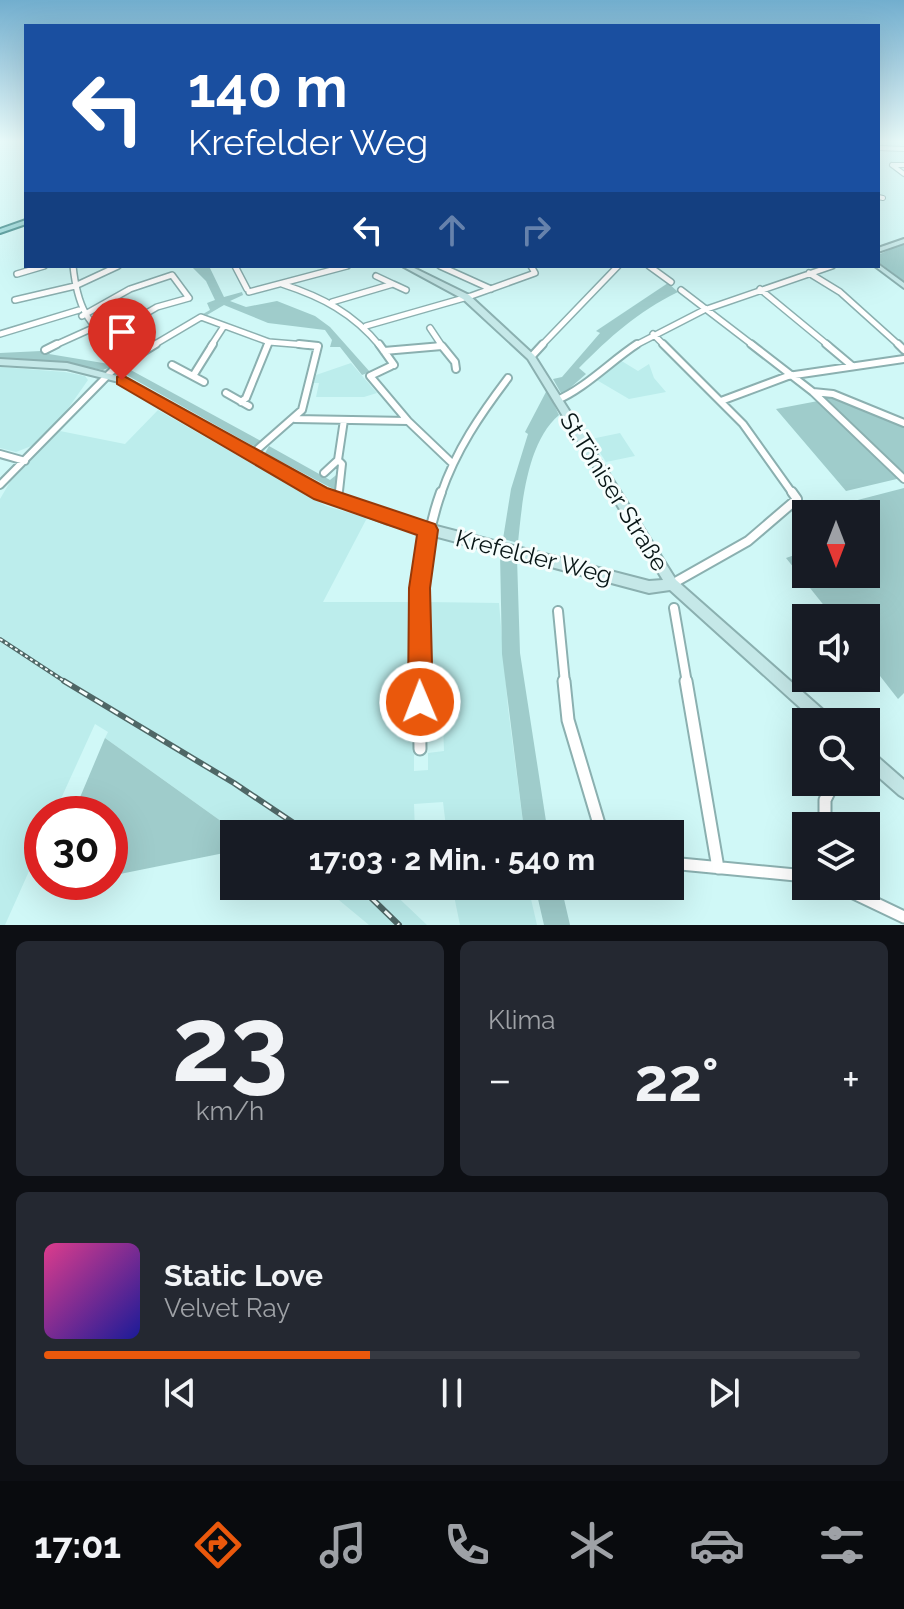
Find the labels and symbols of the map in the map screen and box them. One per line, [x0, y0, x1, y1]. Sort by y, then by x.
pin [88, 298, 156, 380]
street label: St.Töniser Straße [554, 407, 675, 576]
north arrow [792, 500, 880, 588]
street label: Krefelder Weg [453, 523, 615, 590]
position arrow [378, 660, 462, 744]
speed limit sign: 30 [24, 796, 128, 900]

